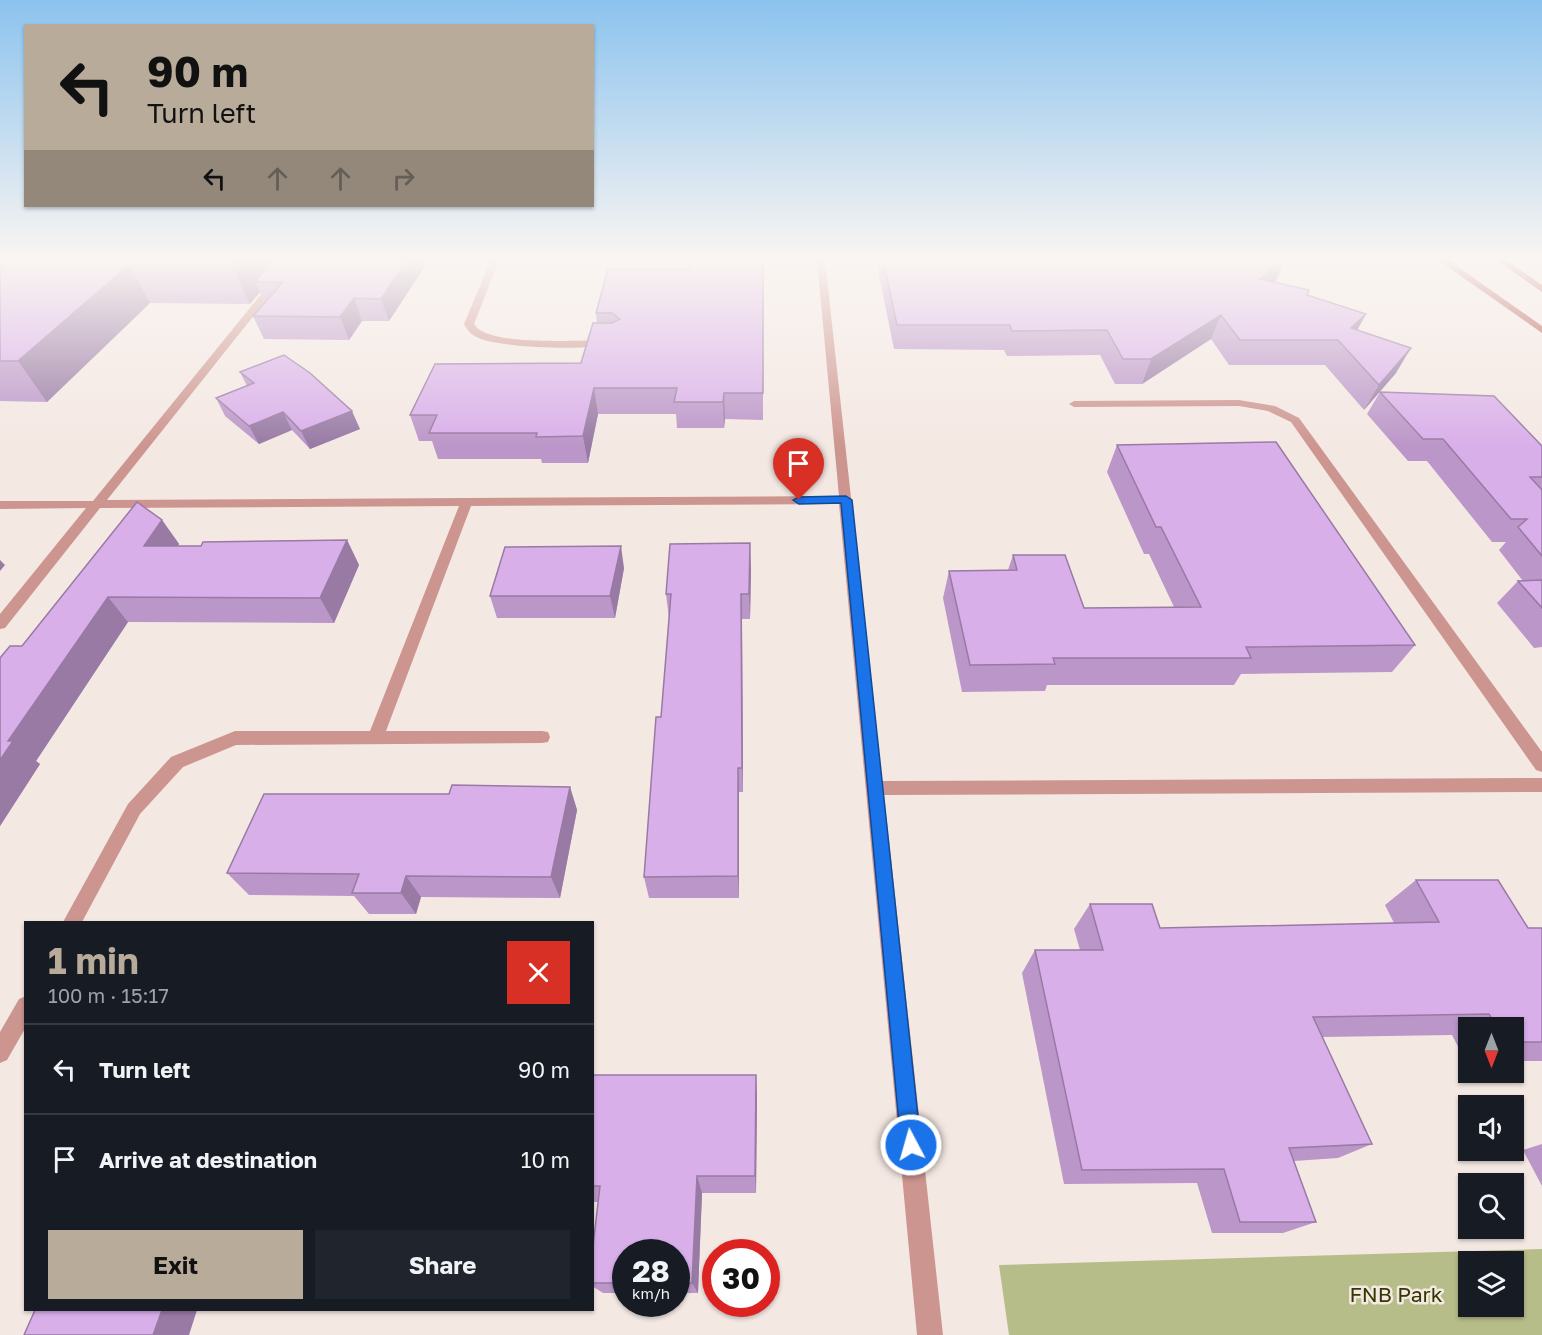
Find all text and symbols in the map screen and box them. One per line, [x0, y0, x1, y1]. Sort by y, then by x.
text: 90 m [147, 46, 248, 96]
icon: left [48, 48, 126, 126]
text: Turn left [147, 97, 256, 129]
icon: left [198, 162, 231, 195]
icon: ahead [261, 162, 294, 195]
icon: ahead [324, 162, 357, 195]
icon: right [387, 162, 420, 195]
pin [773, 438, 824, 500]
icon: arrive [782, 447, 815, 480]
text: 1 min [48, 939, 139, 982]
button: close [507, 941, 570, 1004]
text: 100 m · 15:17 [48, 983, 169, 1007]
north arrow [1458, 1017, 1524, 1083]
map controls [1458, 1017, 1524, 1317]
icon: left [48, 1053, 81, 1086]
text: Turn left [99, 1056, 190, 1083]
text: 90 m [518, 1056, 570, 1083]
button: sound [1458, 1095, 1524, 1161]
position arrow [879, 1113, 943, 1177]
icon: arrive [48, 1143, 81, 1176]
text: Arrive at destination [99, 1146, 317, 1173]
text: 10 m [521, 1146, 570, 1173]
button: search [1458, 1173, 1524, 1239]
button: Exit [48, 1230, 303, 1299]
button: Share [315, 1230, 570, 1299]
speed limit sign: 30 [702, 1239, 780, 1317]
button: layers [1458, 1251, 1524, 1317]
text: 28 [632, 1253, 670, 1289]
park label: FNB Park [1349, 1281, 1443, 1307]
text: km/h [632, 1284, 670, 1302]

